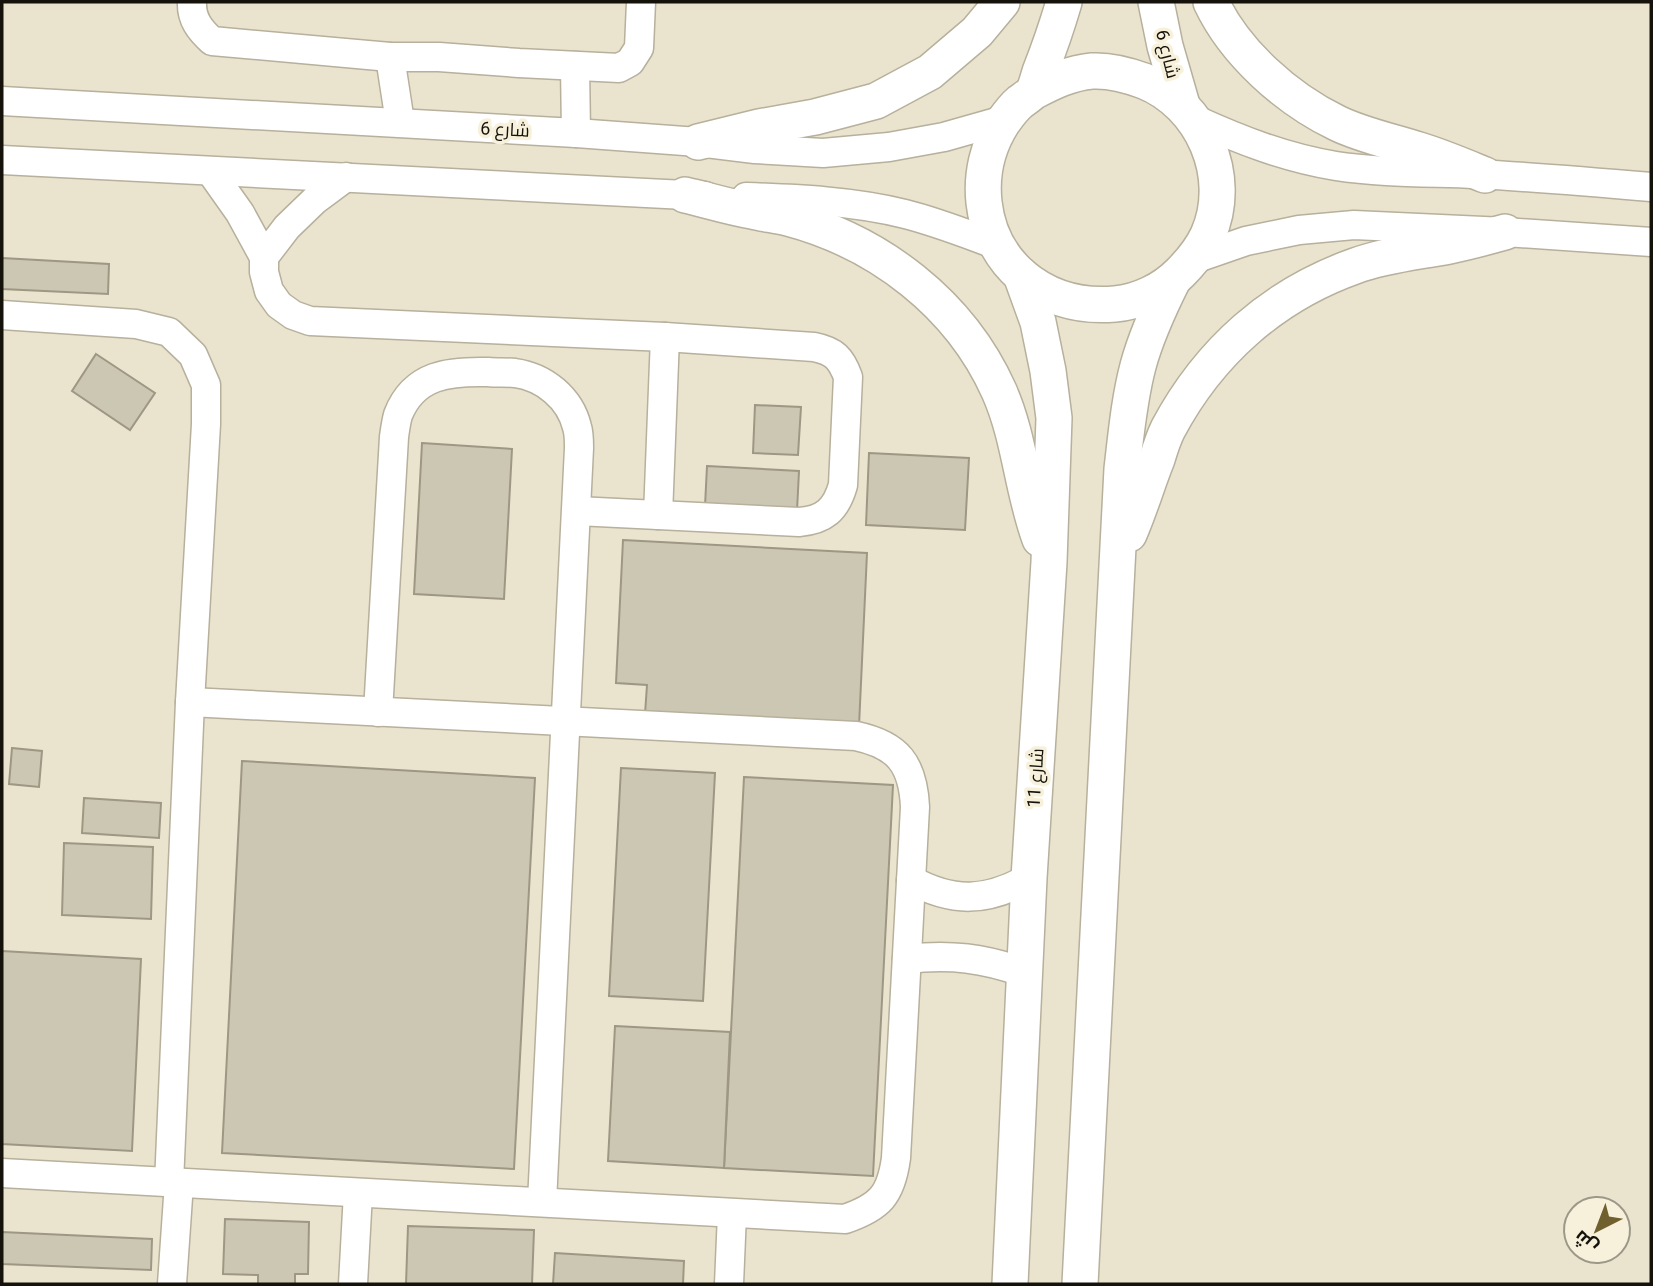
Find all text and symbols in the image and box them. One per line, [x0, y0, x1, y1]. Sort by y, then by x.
street label: شارع 6 [1150, 27, 1184, 81]
street label: شارع 6 [480, 117, 530, 143]
street label: شارع 11 [1022, 748, 1050, 809]
north arrow [1562, 1195, 1632, 1265]
text: ش [1569, 1226, 1603, 1259]

